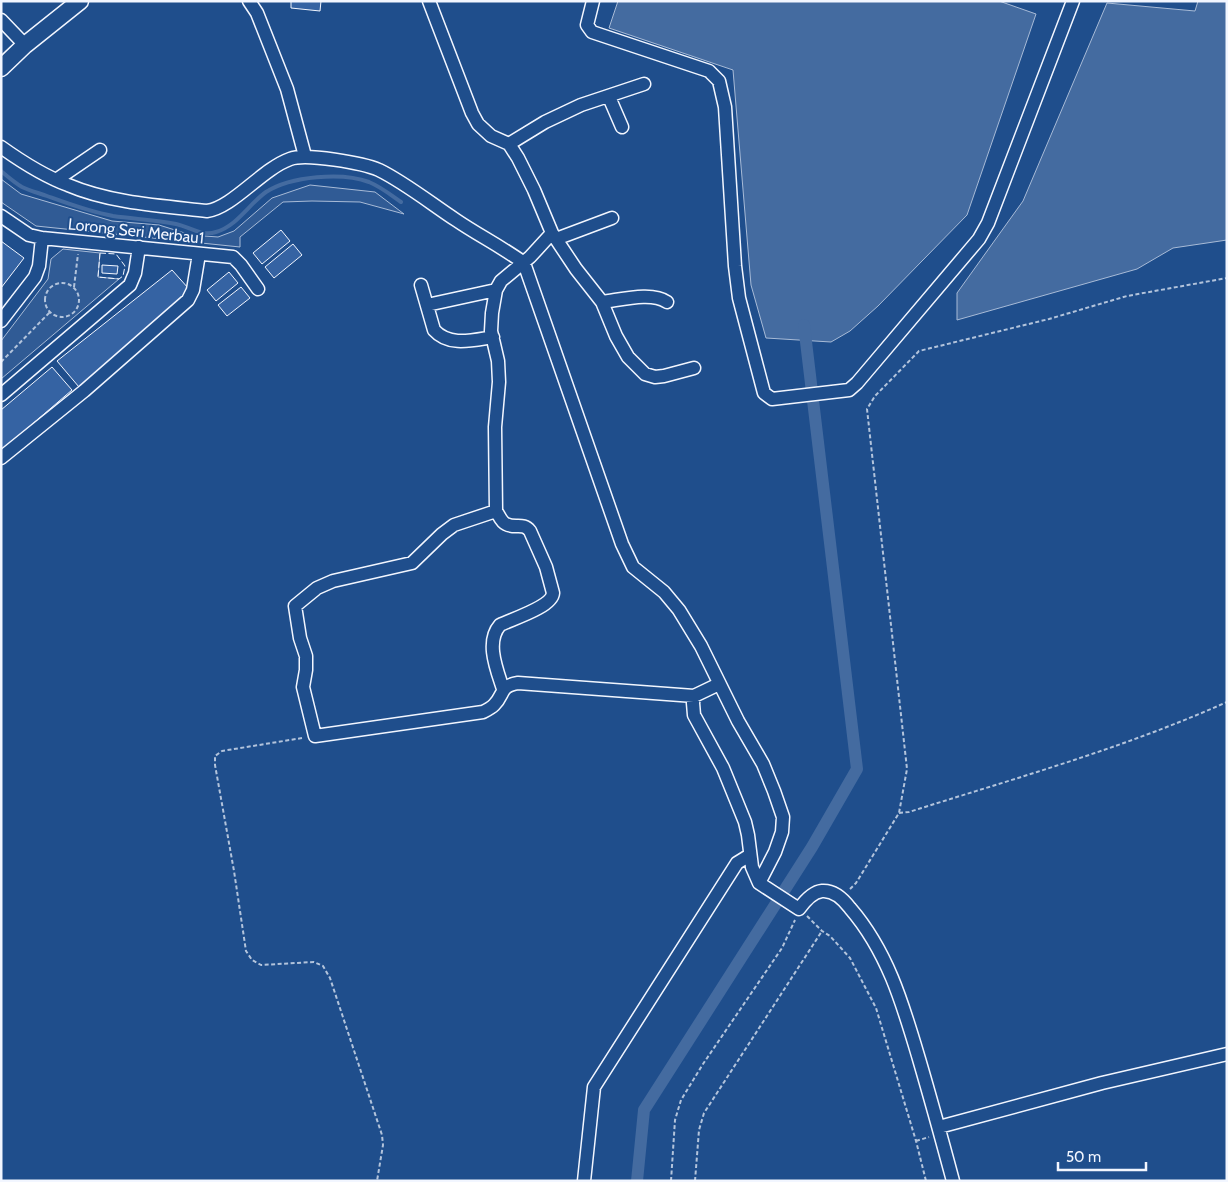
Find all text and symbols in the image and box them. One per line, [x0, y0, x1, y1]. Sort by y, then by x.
street label: Lorong Seri Merbau1 [67, 214, 205, 248]
scale bar [1058, 1140, 1146, 1172]
text: 50 m [1066, 1148, 1101, 1166]

